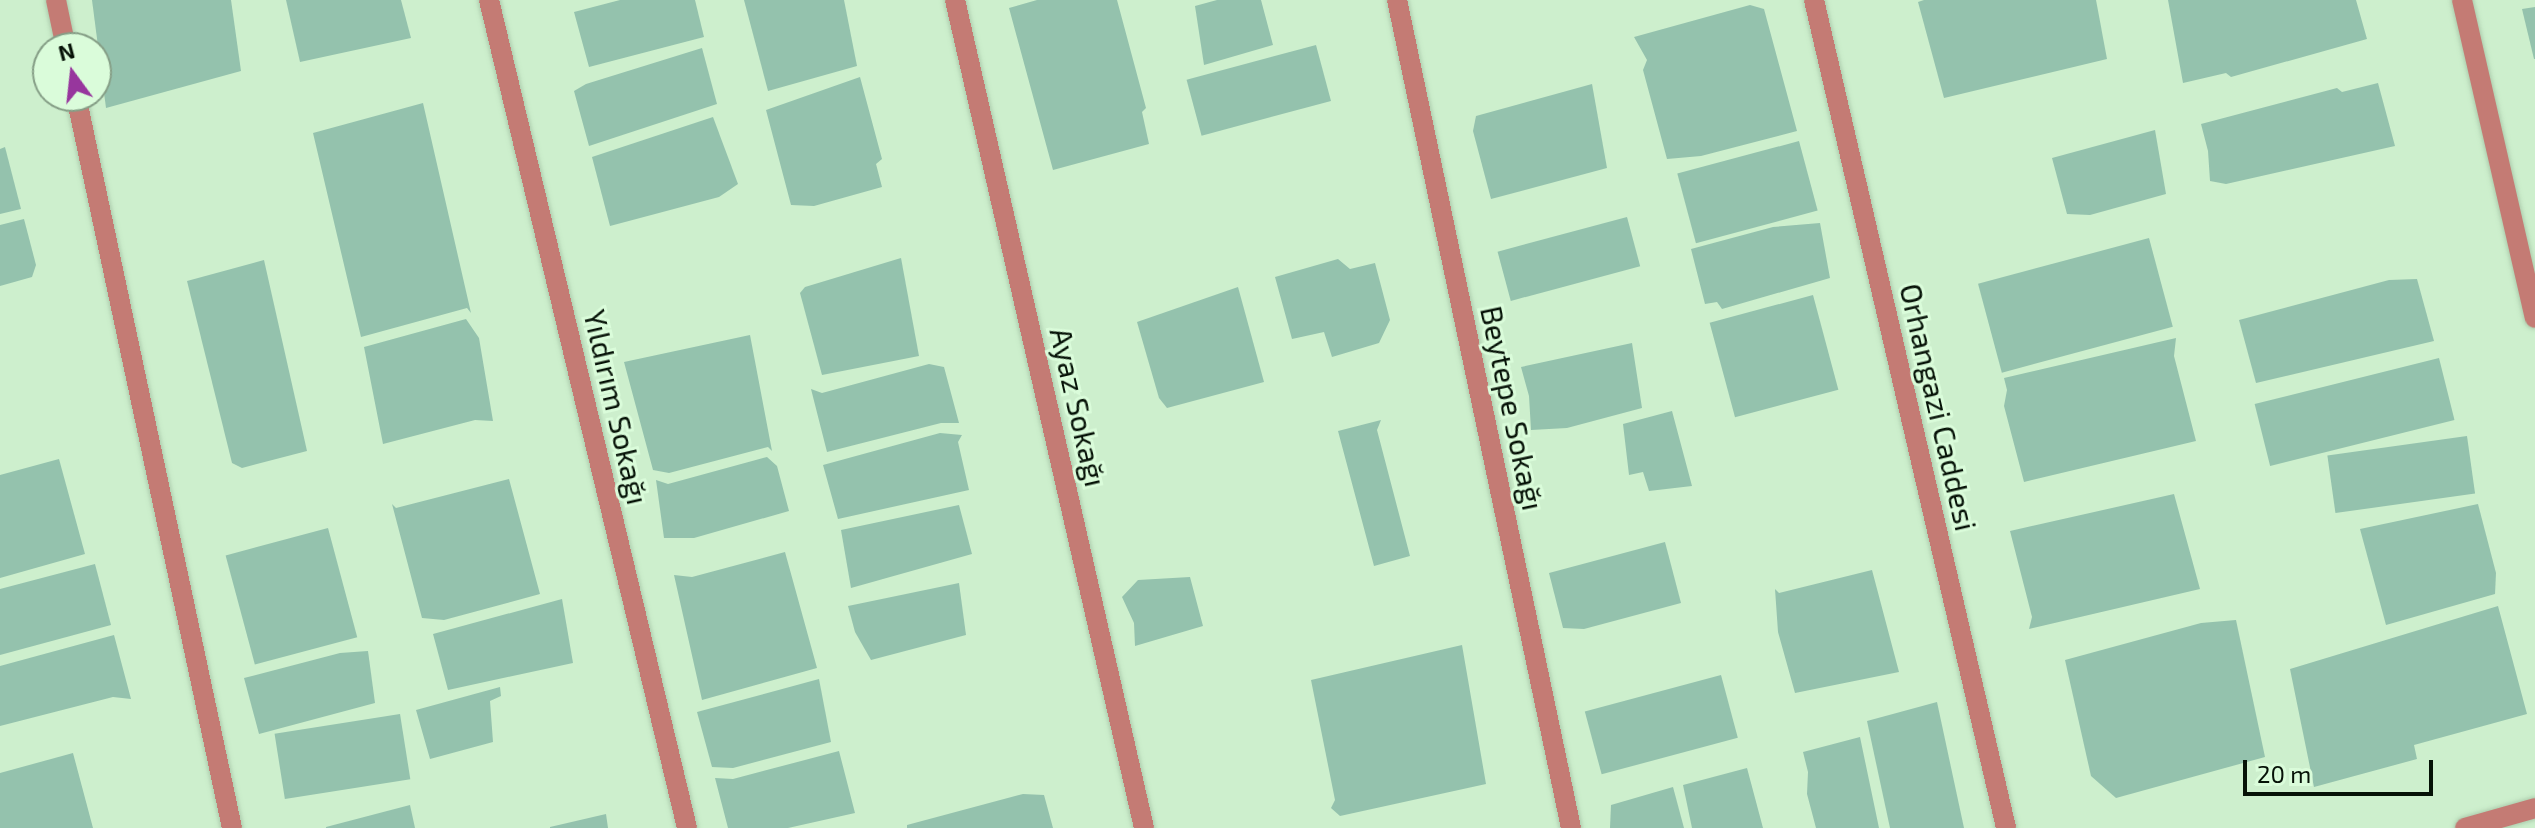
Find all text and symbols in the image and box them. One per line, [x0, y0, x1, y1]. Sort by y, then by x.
north arrow [32, 32, 112, 112]
text: N [55, 36, 77, 65]
street label: Orhangazi Caddesi [1893, 280, 1985, 534]
street label: Beytepe Sokağı [1474, 303, 1552, 513]
street label: Yıldırım Sokağı [577, 306, 657, 508]
street label: Ayaz Sokağı [1043, 324, 1115, 490]
scale bar [2247, 744, 2437, 794]
text: 20 m [2257, 759, 2311, 788]

